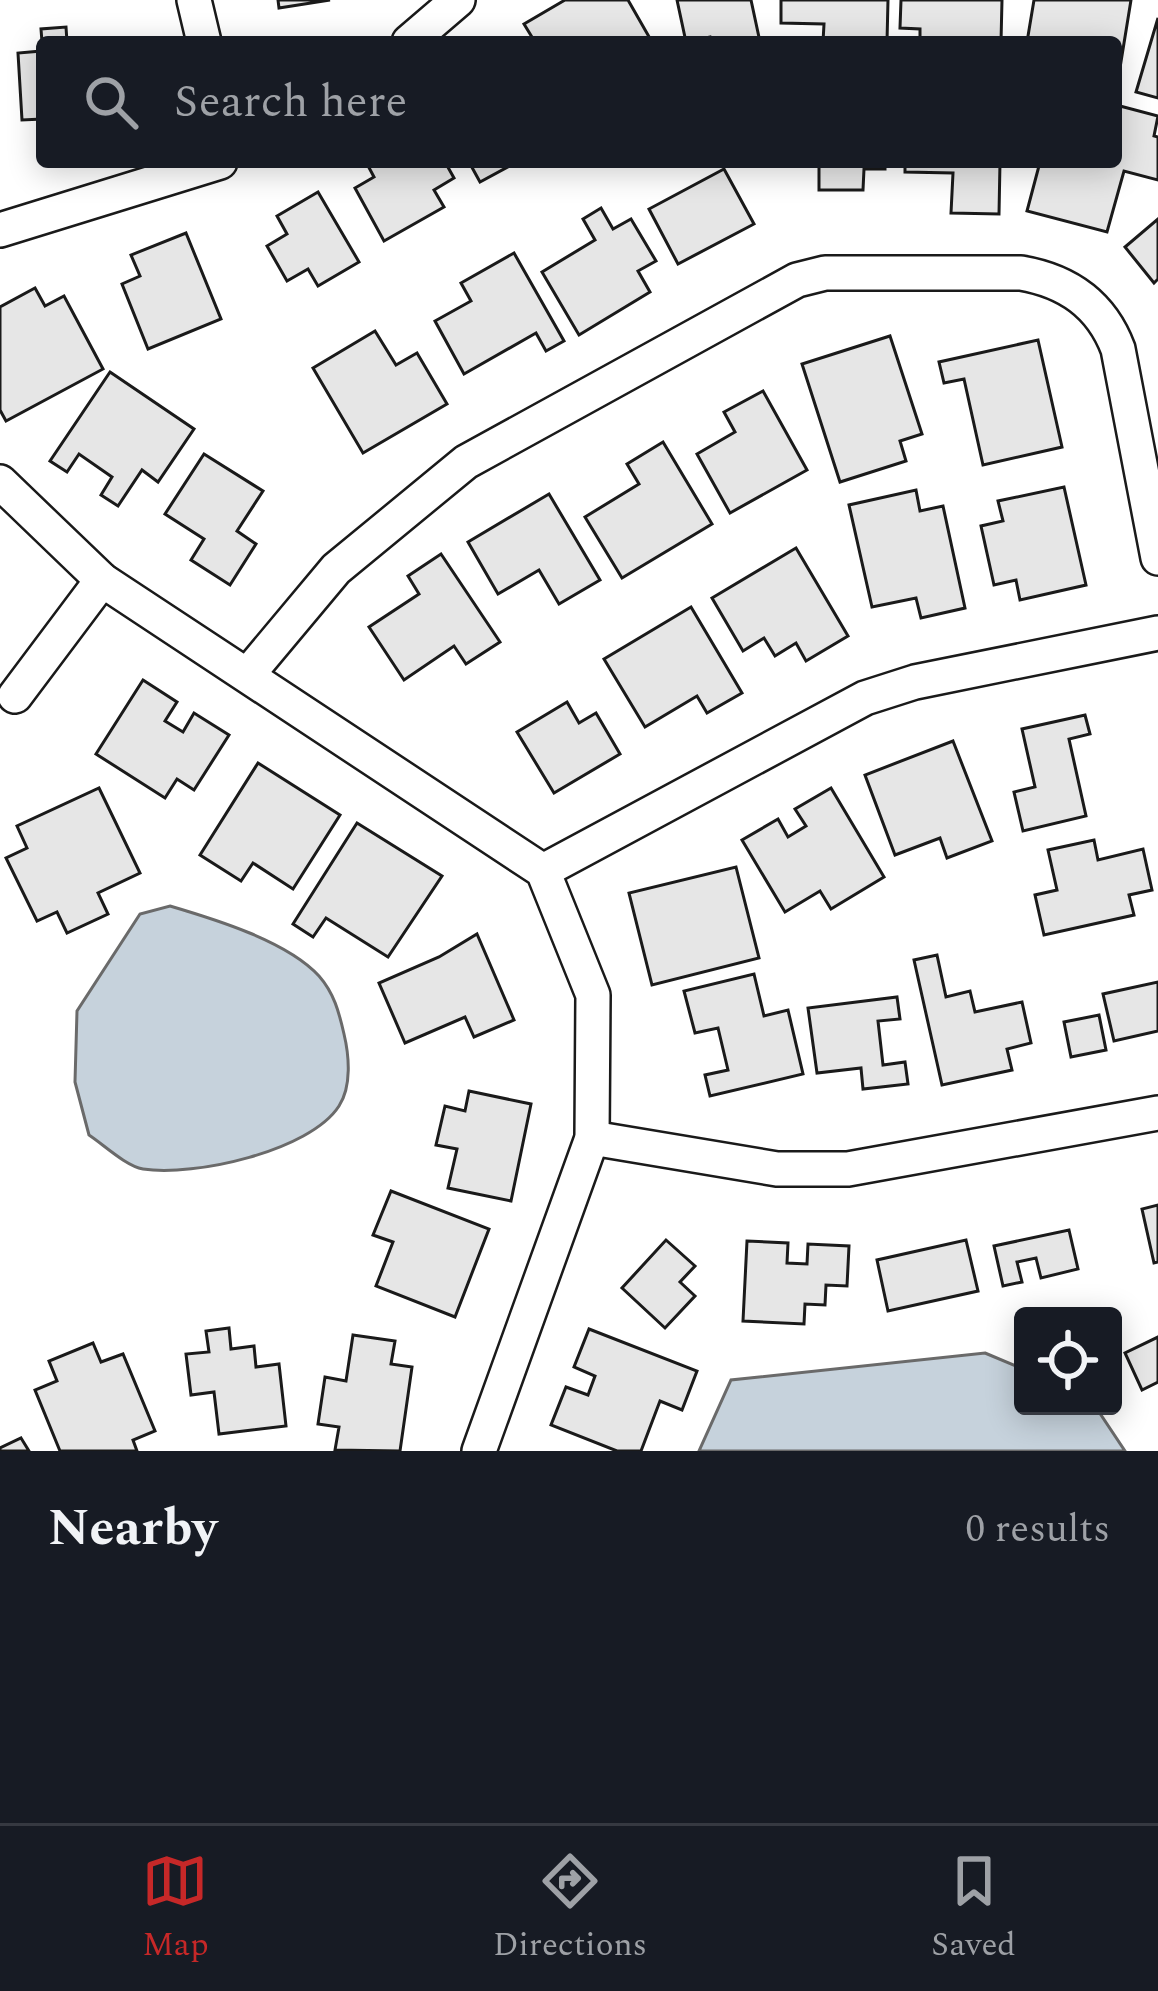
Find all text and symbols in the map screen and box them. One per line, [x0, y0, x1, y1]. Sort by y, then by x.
search box [36, 36, 1122, 168]
text: Search here [174, 68, 407, 137]
icon: search [78, 69, 144, 135]
map controls [1014, 1307, 1122, 1415]
button: locate [1014, 1307, 1122, 1415]
text: Nearby [48, 1490, 217, 1568]
text: 0 results [966, 1500, 1110, 1559]
tab: Map [142, 1848, 209, 1970]
tab: Directions [493, 1848, 647, 1970]
tab: Saved [931, 1848, 1016, 1970]

